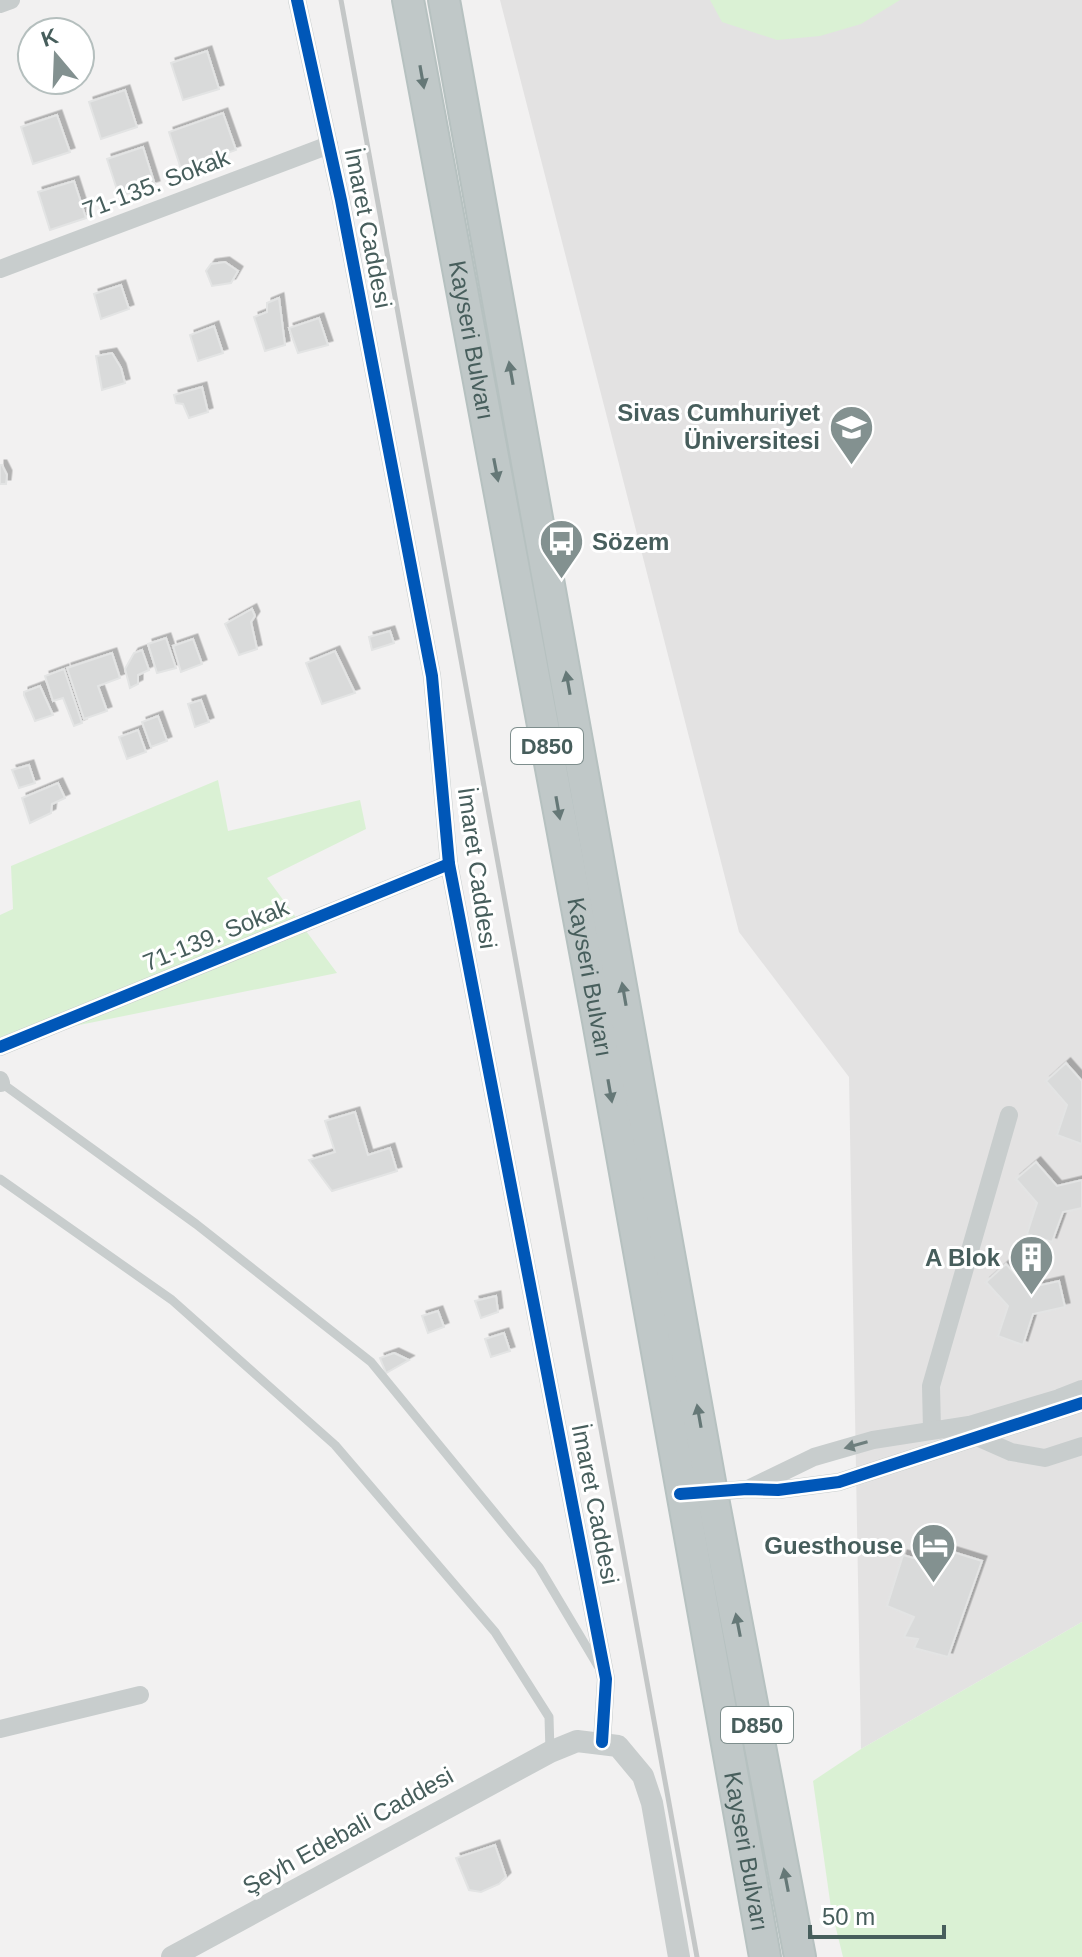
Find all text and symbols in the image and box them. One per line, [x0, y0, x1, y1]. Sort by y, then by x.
north arrow [16, 16, 96, 96]
text: K [38, 23, 61, 52]
one-way arrow [417, 64, 429, 89]
street label: 71-135. Sokak [79, 143, 234, 224]
street label: İmaret Caddesi [340, 145, 397, 310]
street label: Kayseri Bulvarı [444, 258, 500, 422]
one-way arrow [505, 360, 517, 385]
place label: Sivas Cumhuriyet Üniversitesi [617, 399, 820, 454]
school or university icon: Sivas Cumhuriyet Üniversitesi [827, 403, 875, 466]
one-way arrow [490, 458, 502, 483]
bus stop icon: Sözem [537, 518, 585, 581]
place label: Sözem [592, 528, 669, 555]
one-way arrow [562, 671, 574, 696]
road number: D850 [511, 728, 583, 764]
street label: İmaret Caddesi [453, 785, 502, 950]
one-way arrow [553, 796, 565, 821]
street label: 71-139. Sokak [139, 893, 294, 976]
street label: Kayseri Bulvarı [562, 895, 618, 1059]
one-way arrow [617, 982, 630, 1007]
one-way arrow [604, 1079, 616, 1104]
building icon: A Blok [1007, 1234, 1055, 1297]
place label: A Blok [925, 1244, 1001, 1271]
one-way arrow [692, 1403, 704, 1428]
street label: İmaret Caddesi [567, 1421, 624, 1586]
one-way arrow [843, 1439, 867, 1452]
hotel icon: Guesthouse [910, 1522, 958, 1585]
place label: Guesthouse [764, 1532, 903, 1559]
one-way arrow [731, 1612, 743, 1637]
road number: D850 [721, 1707, 793, 1743]
street label: Şeyh Edebali Caddesi [238, 1762, 458, 1900]
street label: Kayseri Bulvarı [719, 1769, 774, 1933]
one-way arrow [779, 1868, 792, 1893]
scale bar [810, 1889, 944, 1939]
text: 50 m [822, 1903, 875, 1930]

